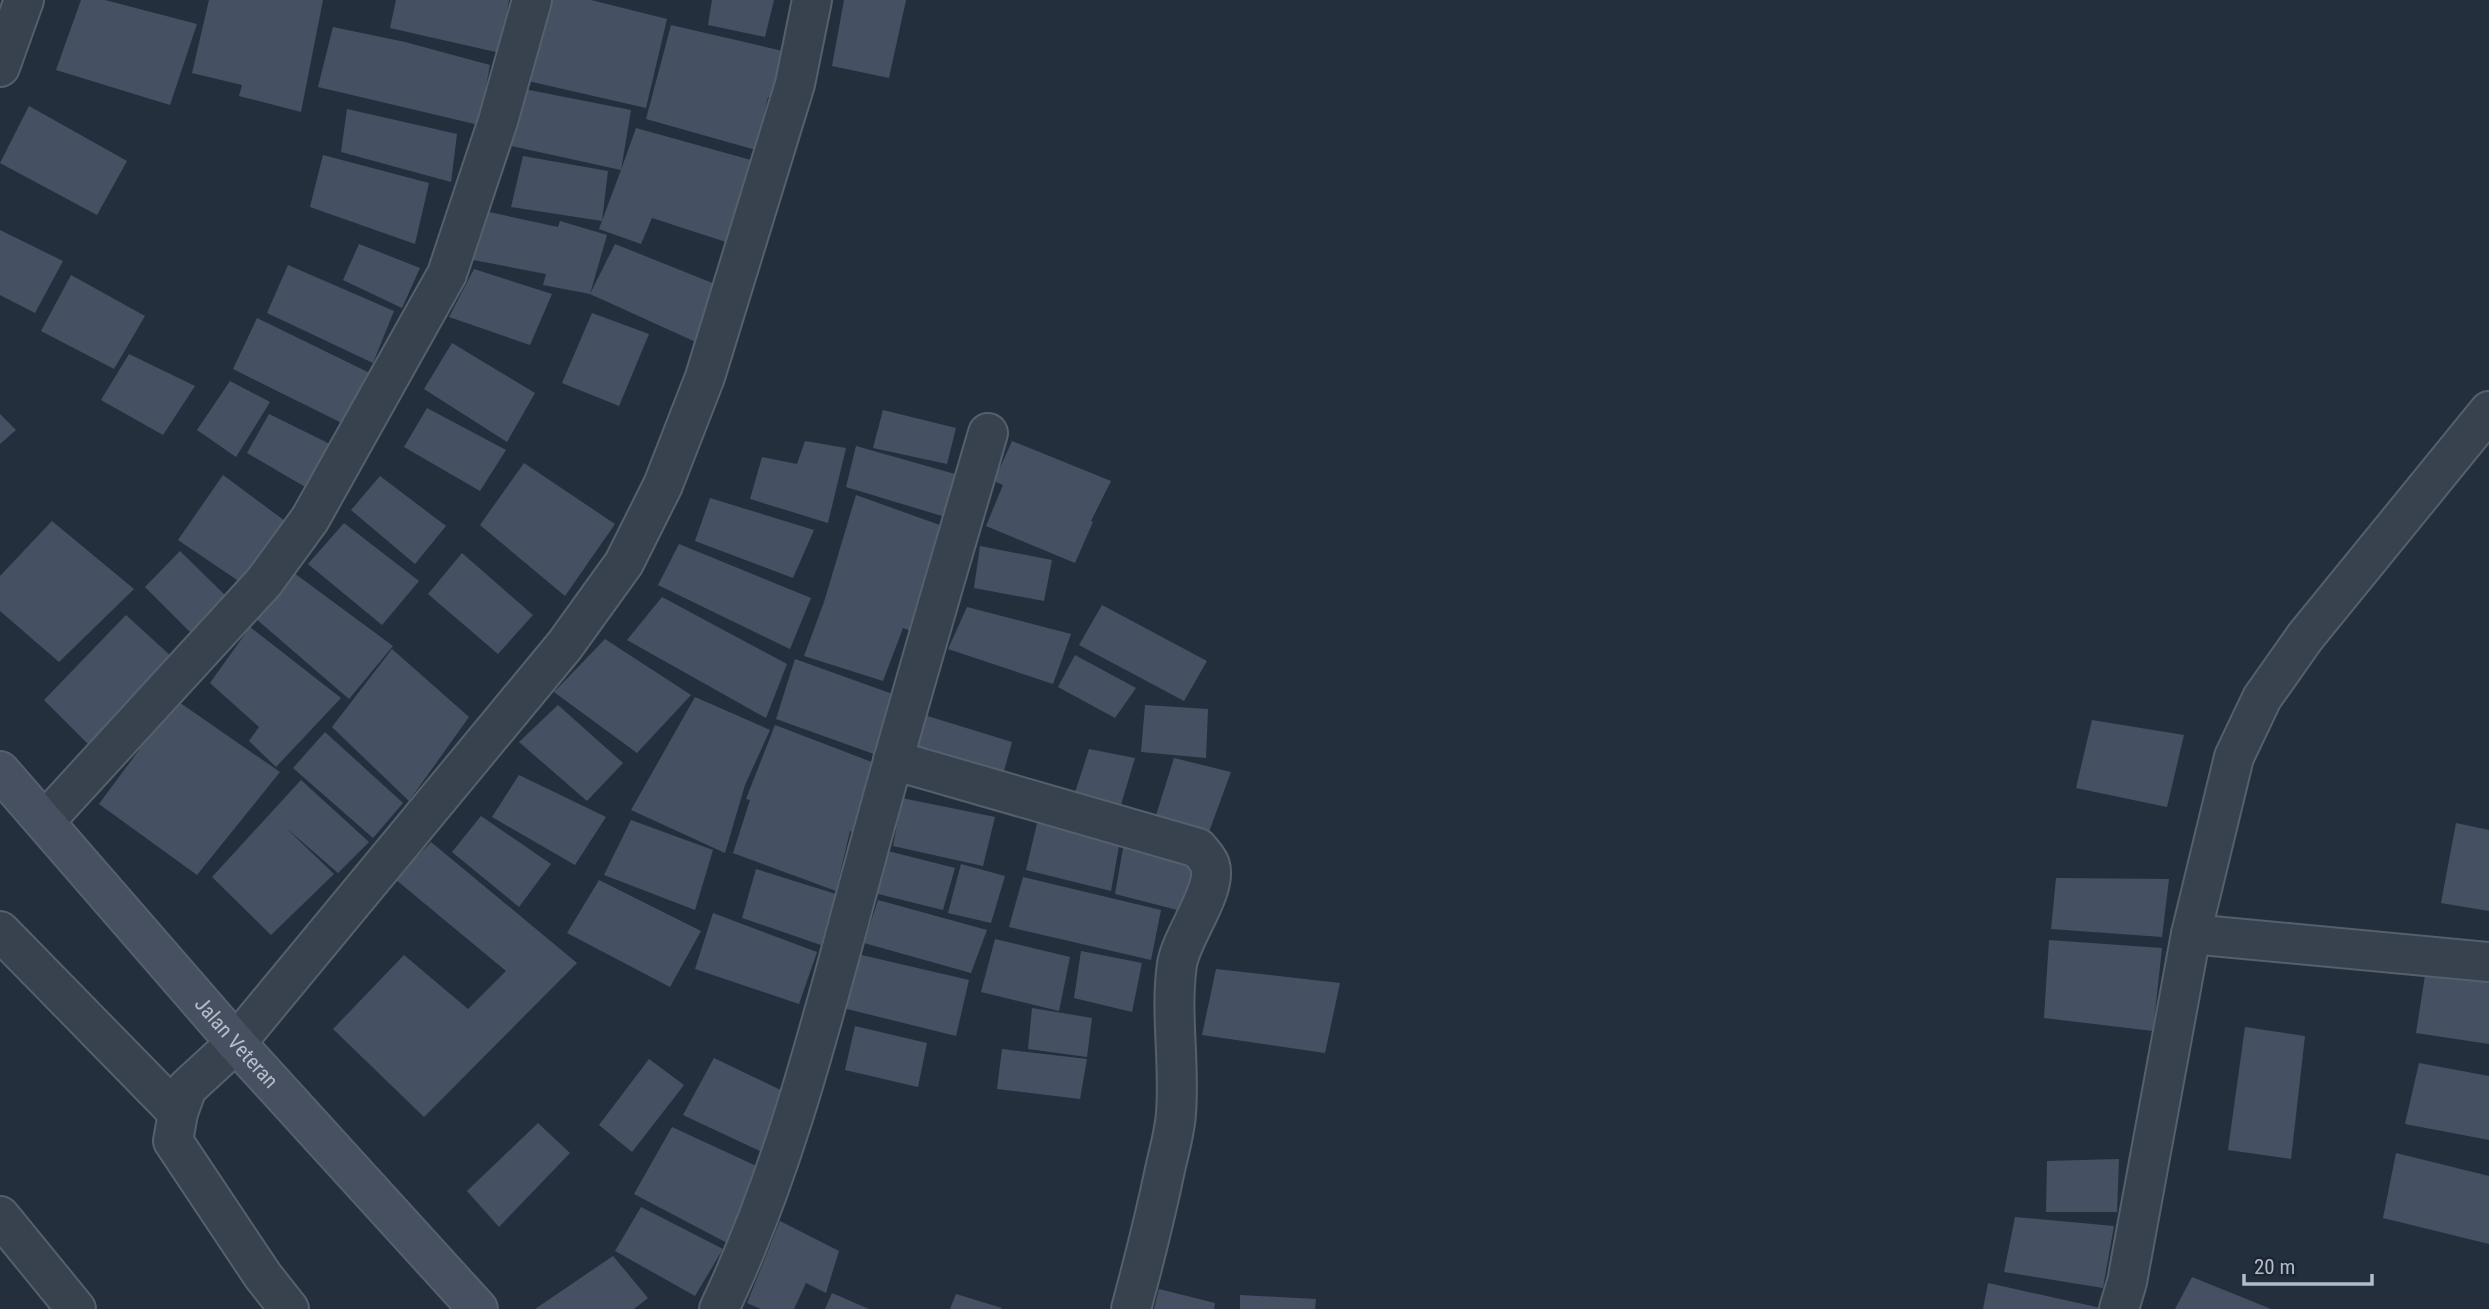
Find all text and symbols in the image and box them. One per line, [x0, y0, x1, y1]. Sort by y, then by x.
street label: Jalan Veteran [190, 992, 283, 1093]
scale bar [2244, 1242, 2372, 1286]
text: 20 m [2254, 1255, 2295, 1279]

